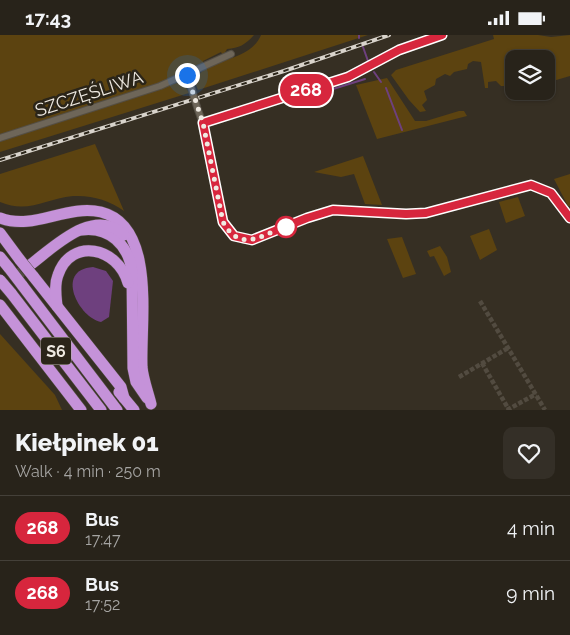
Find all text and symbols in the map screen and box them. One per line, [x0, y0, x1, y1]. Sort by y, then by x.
text: 17:43 [25, 7, 71, 29]
map controls [505, 50, 555, 100]
button: layers [505, 50, 555, 100]
your location [175, 63, 200, 88]
street label: SZCZĘŚLIWA [32, 65, 145, 121]
line badge: 268 [277, 74, 335, 106]
text: 268 [290, 79, 322, 100]
unlabelled marker [275, 216, 297, 238]
road number: S6 [41, 337, 71, 365]
button: heart [503, 427, 555, 479]
text: Kiełpinek 01 [15, 428, 159, 457]
text: Walk · 4 min · 250 m [15, 462, 161, 481]
text: Bus [85, 508, 119, 530]
text: 268 [27, 517, 58, 538]
text: 4 min [507, 517, 555, 539]
text: 17:47 [85, 530, 121, 549]
text: Bus [85, 573, 119, 595]
text: 268 [27, 582, 58, 603]
text: 9 min [506, 582, 555, 604]
text: 17:52 [85, 595, 120, 614]

